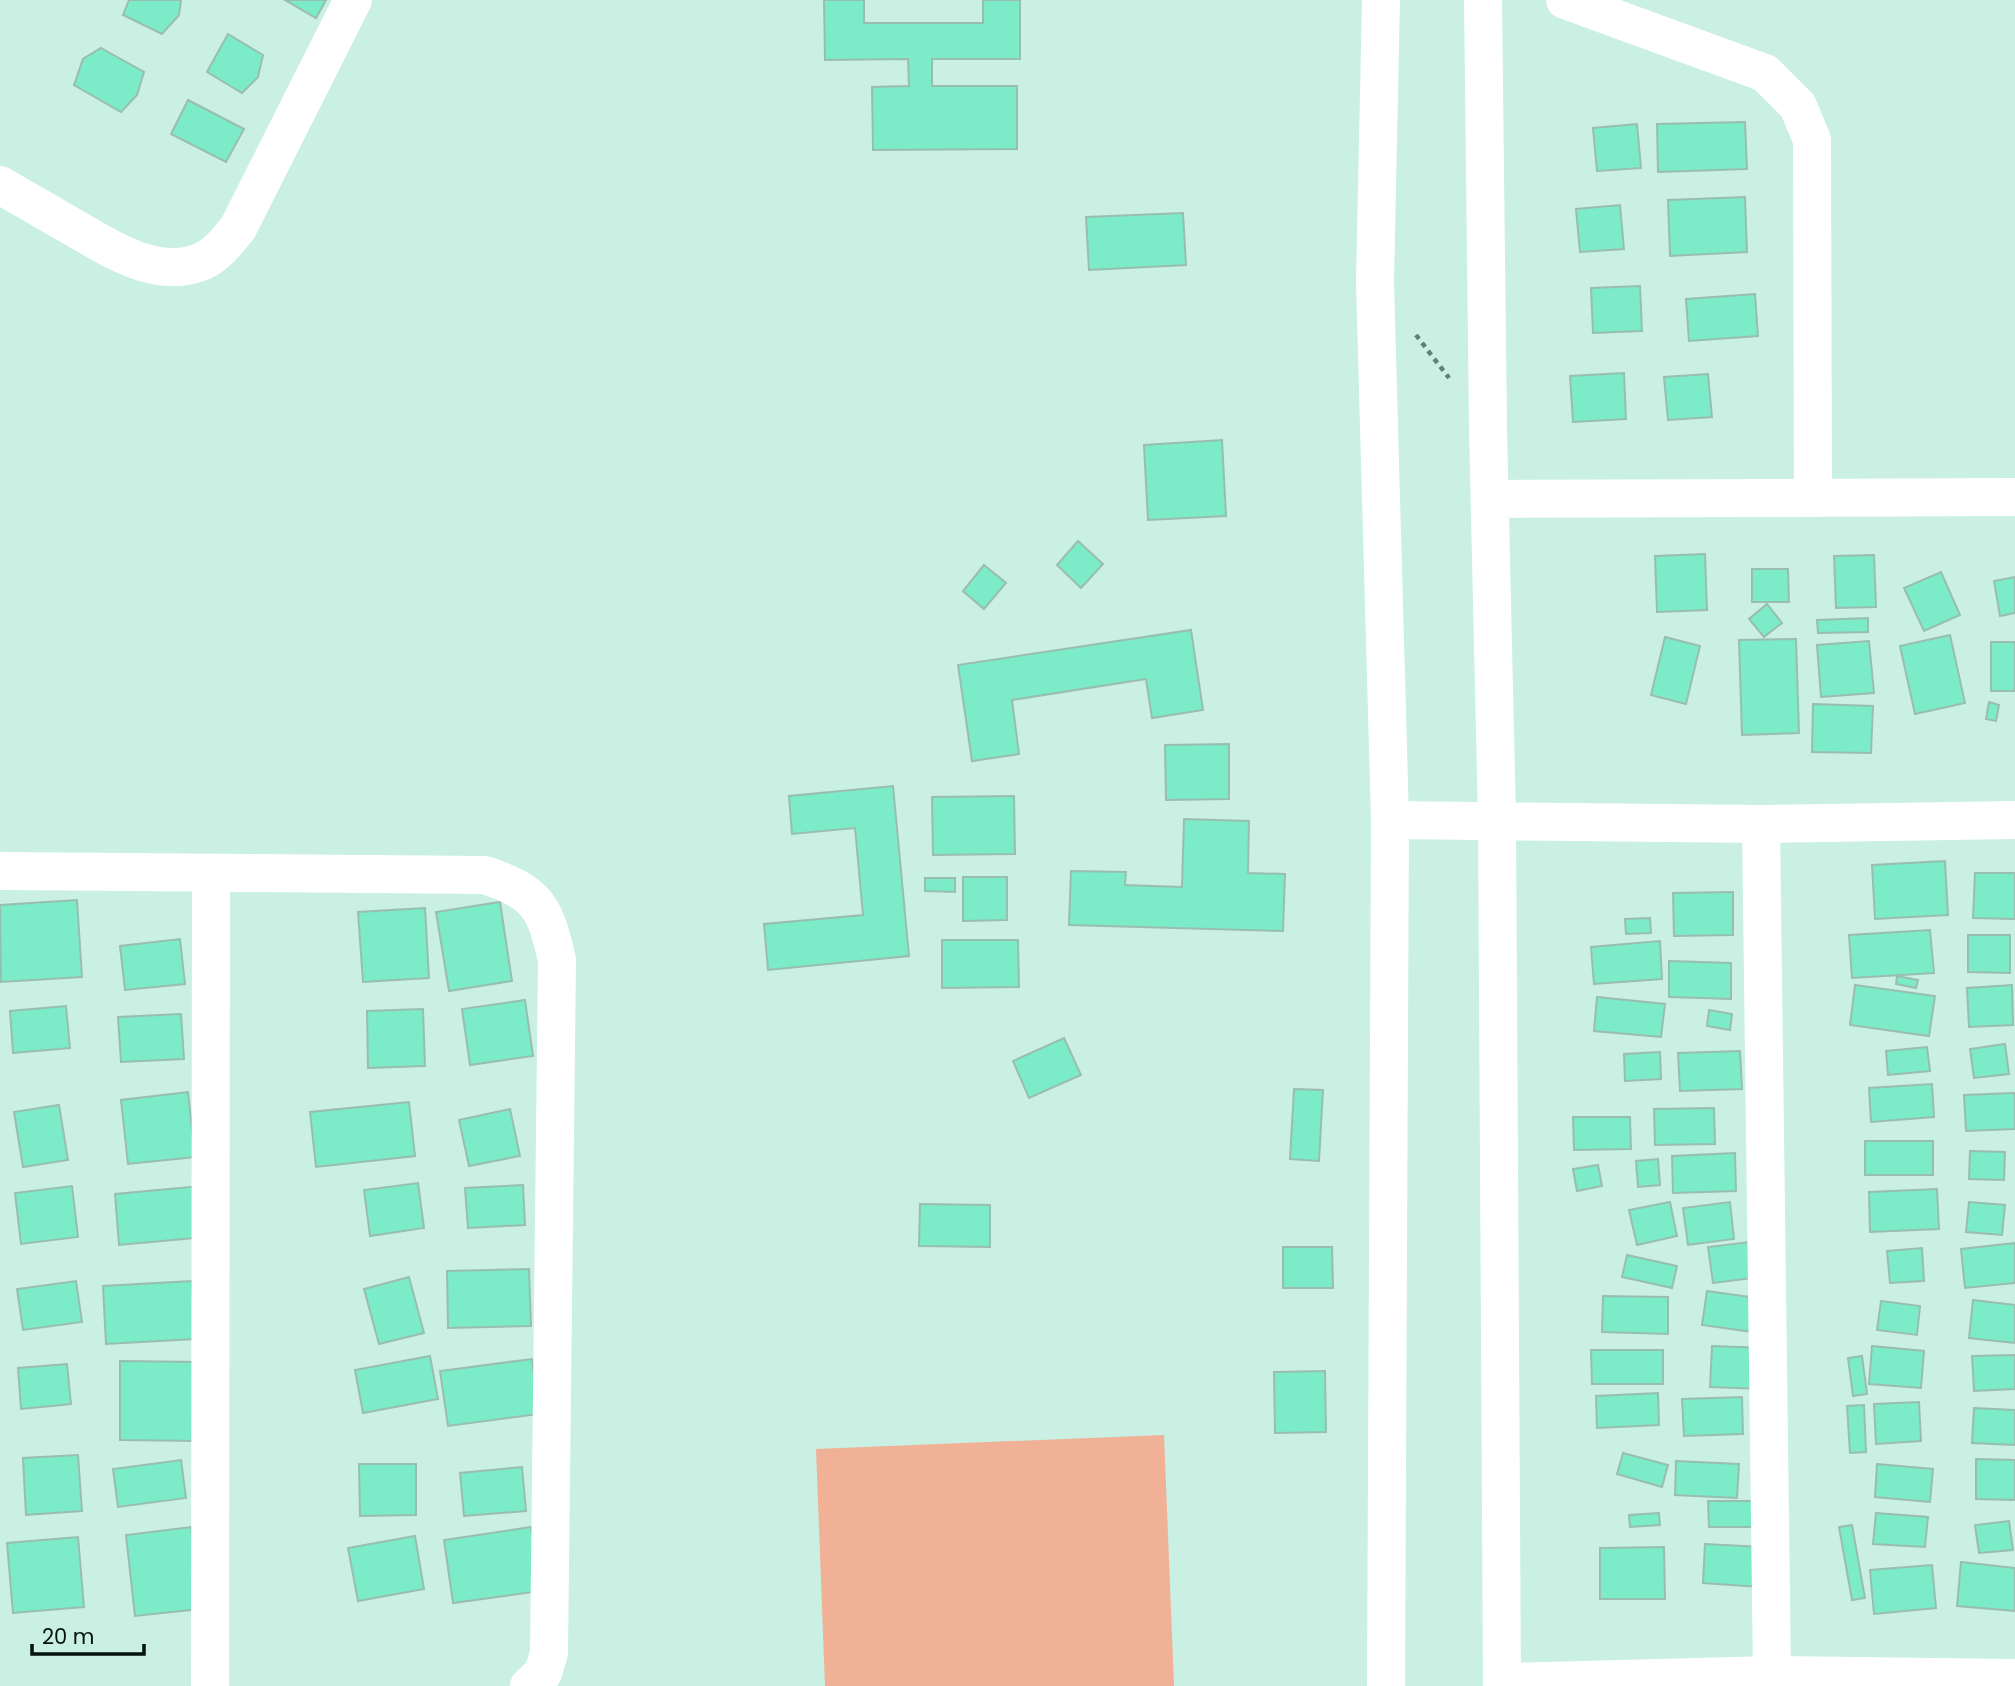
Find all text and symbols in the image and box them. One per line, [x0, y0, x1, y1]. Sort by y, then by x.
scale bar [32, 1612, 144, 1656]
text: 20 m [42, 1622, 95, 1651]

